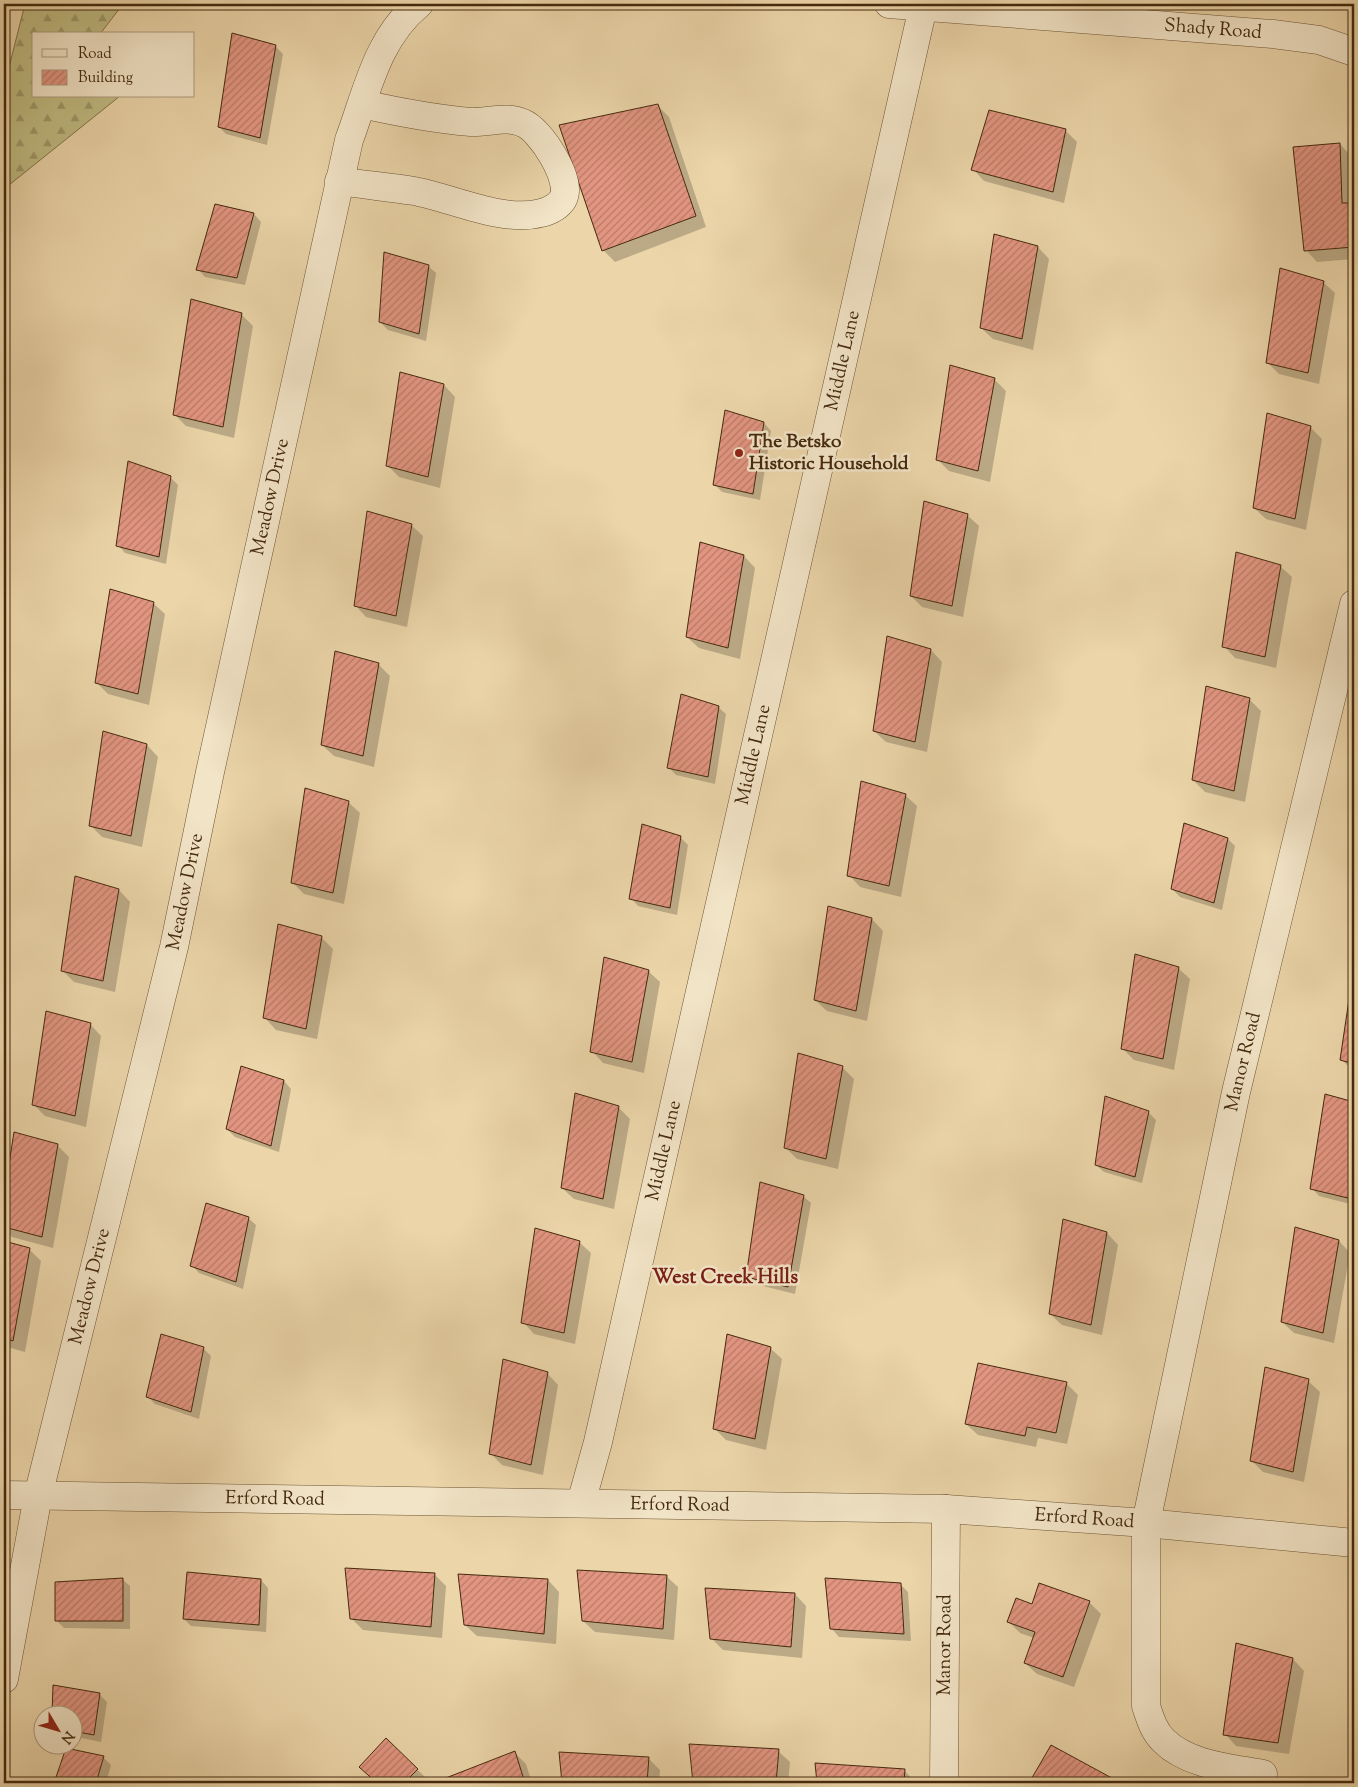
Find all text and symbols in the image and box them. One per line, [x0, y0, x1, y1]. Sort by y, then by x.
street label: Shady Road [1163, 12, 1263, 47]
legend [32, 32, 195, 98]
text: Road [78, 44, 112, 65]
text: Building [78, 68, 133, 89]
street label: Middle Lane [818, 308, 867, 414]
place label: The Betsko Historic Household [749, 429, 909, 478]
street label: Meadow Drive [245, 436, 296, 558]
marker: The Betsko Historic Household [733, 447, 745, 459]
street label: Middle Lane [729, 702, 778, 808]
street label: Meadow Drive [160, 831, 211, 953]
street label: Manor Road [1219, 1009, 1268, 1114]
street label: Middle Lane [640, 1098, 688, 1204]
street label: Meadow Drive [62, 1225, 117, 1347]
district label: West Creek Hills [652, 1264, 798, 1293]
street label: Erford Road [225, 1485, 325, 1513]
street label: Erford Road [630, 1491, 730, 1519]
street label: Erford Road [1034, 1502, 1136, 1536]
street label: Manor Road [931, 1594, 959, 1696]
north arrow [32, 1704, 82, 1754]
text: N [55, 1726, 78, 1747]

